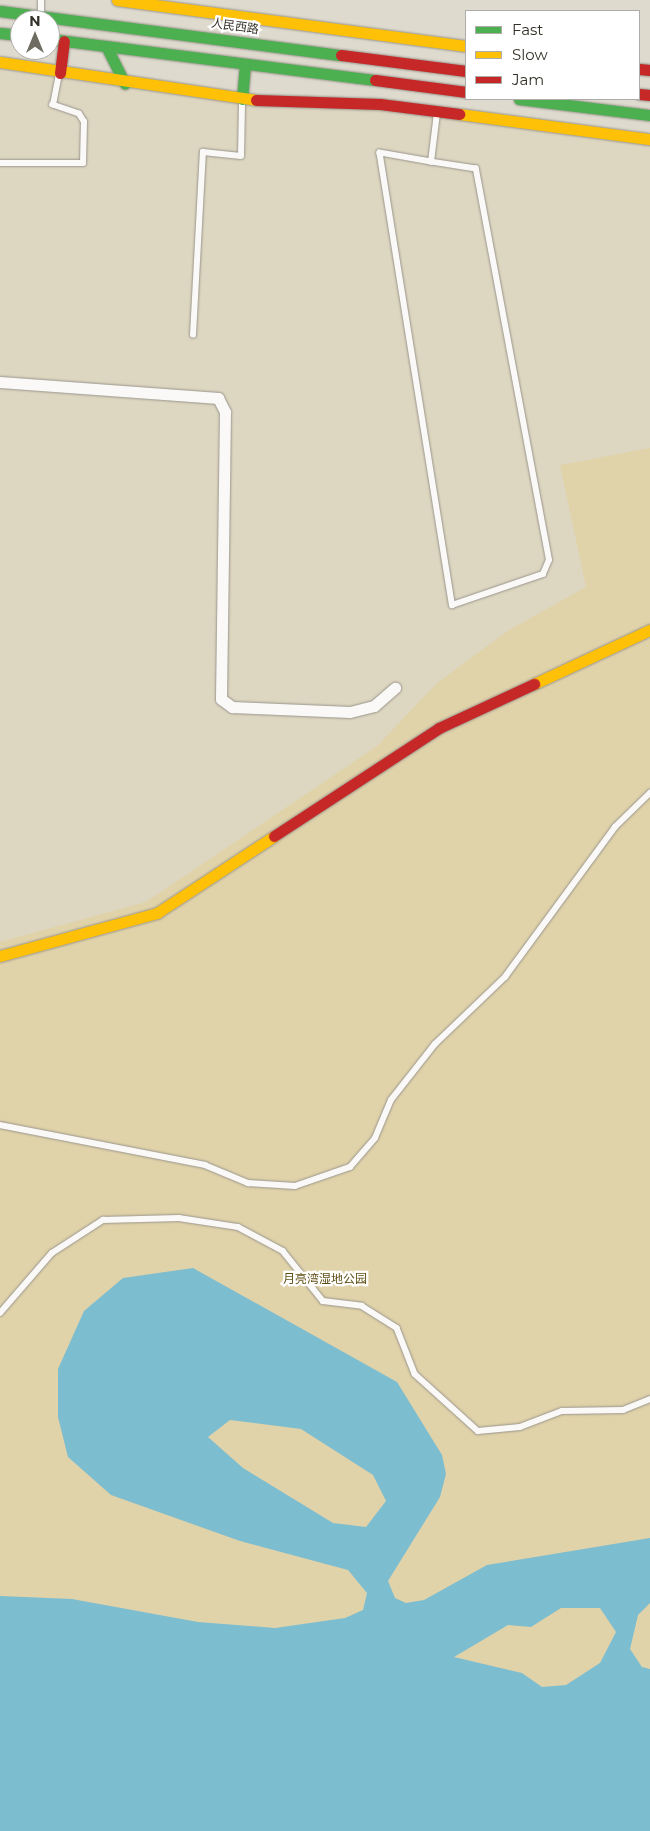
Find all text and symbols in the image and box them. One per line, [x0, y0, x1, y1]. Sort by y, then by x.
north arrow [10, 10, 60, 60]
legend [465, 10, 640, 100]
text: N [29, 12, 41, 30]
street label: 人民西路 [210, 16, 260, 36]
text: Fast [512, 20, 543, 39]
text: Slow [512, 45, 548, 64]
text: Jam [512, 70, 544, 89]
park label: 月亮湾湿地公园 [283, 1272, 367, 1286]

